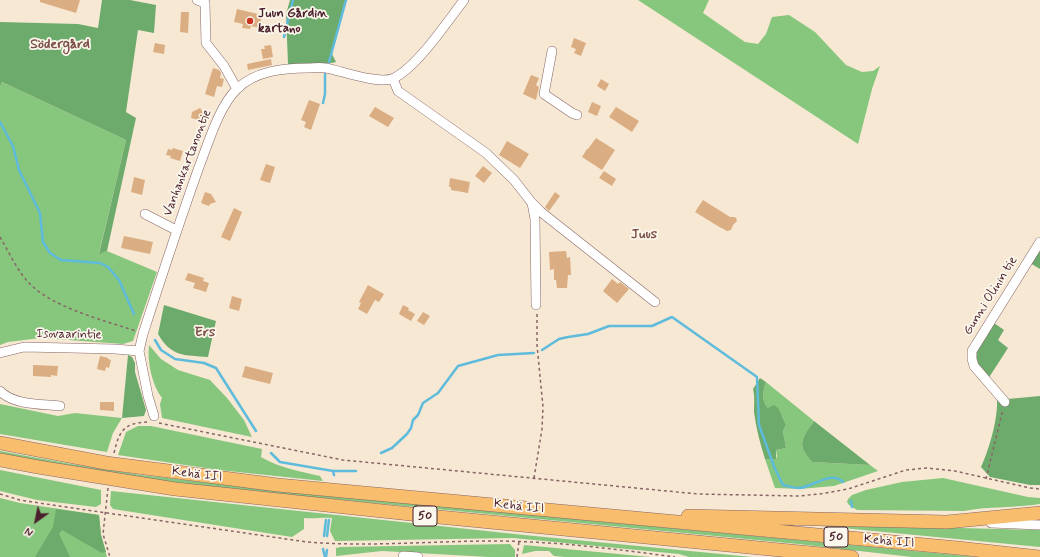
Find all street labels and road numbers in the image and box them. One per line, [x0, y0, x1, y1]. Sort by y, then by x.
street label: Vanhankartanontie [160, 108, 216, 218]
street label: Gunni Olinin tie [961, 254, 1021, 338]
street label: Isovaarintie [36, 327, 102, 343]
street label: Kehä III [171, 464, 223, 486]
street label: Kehä III [493, 497, 545, 517]
road number: 50 [413, 506, 437, 526]
road number: 50 [824, 527, 848, 547]
street label: Kehä III [863, 532, 915, 552]

